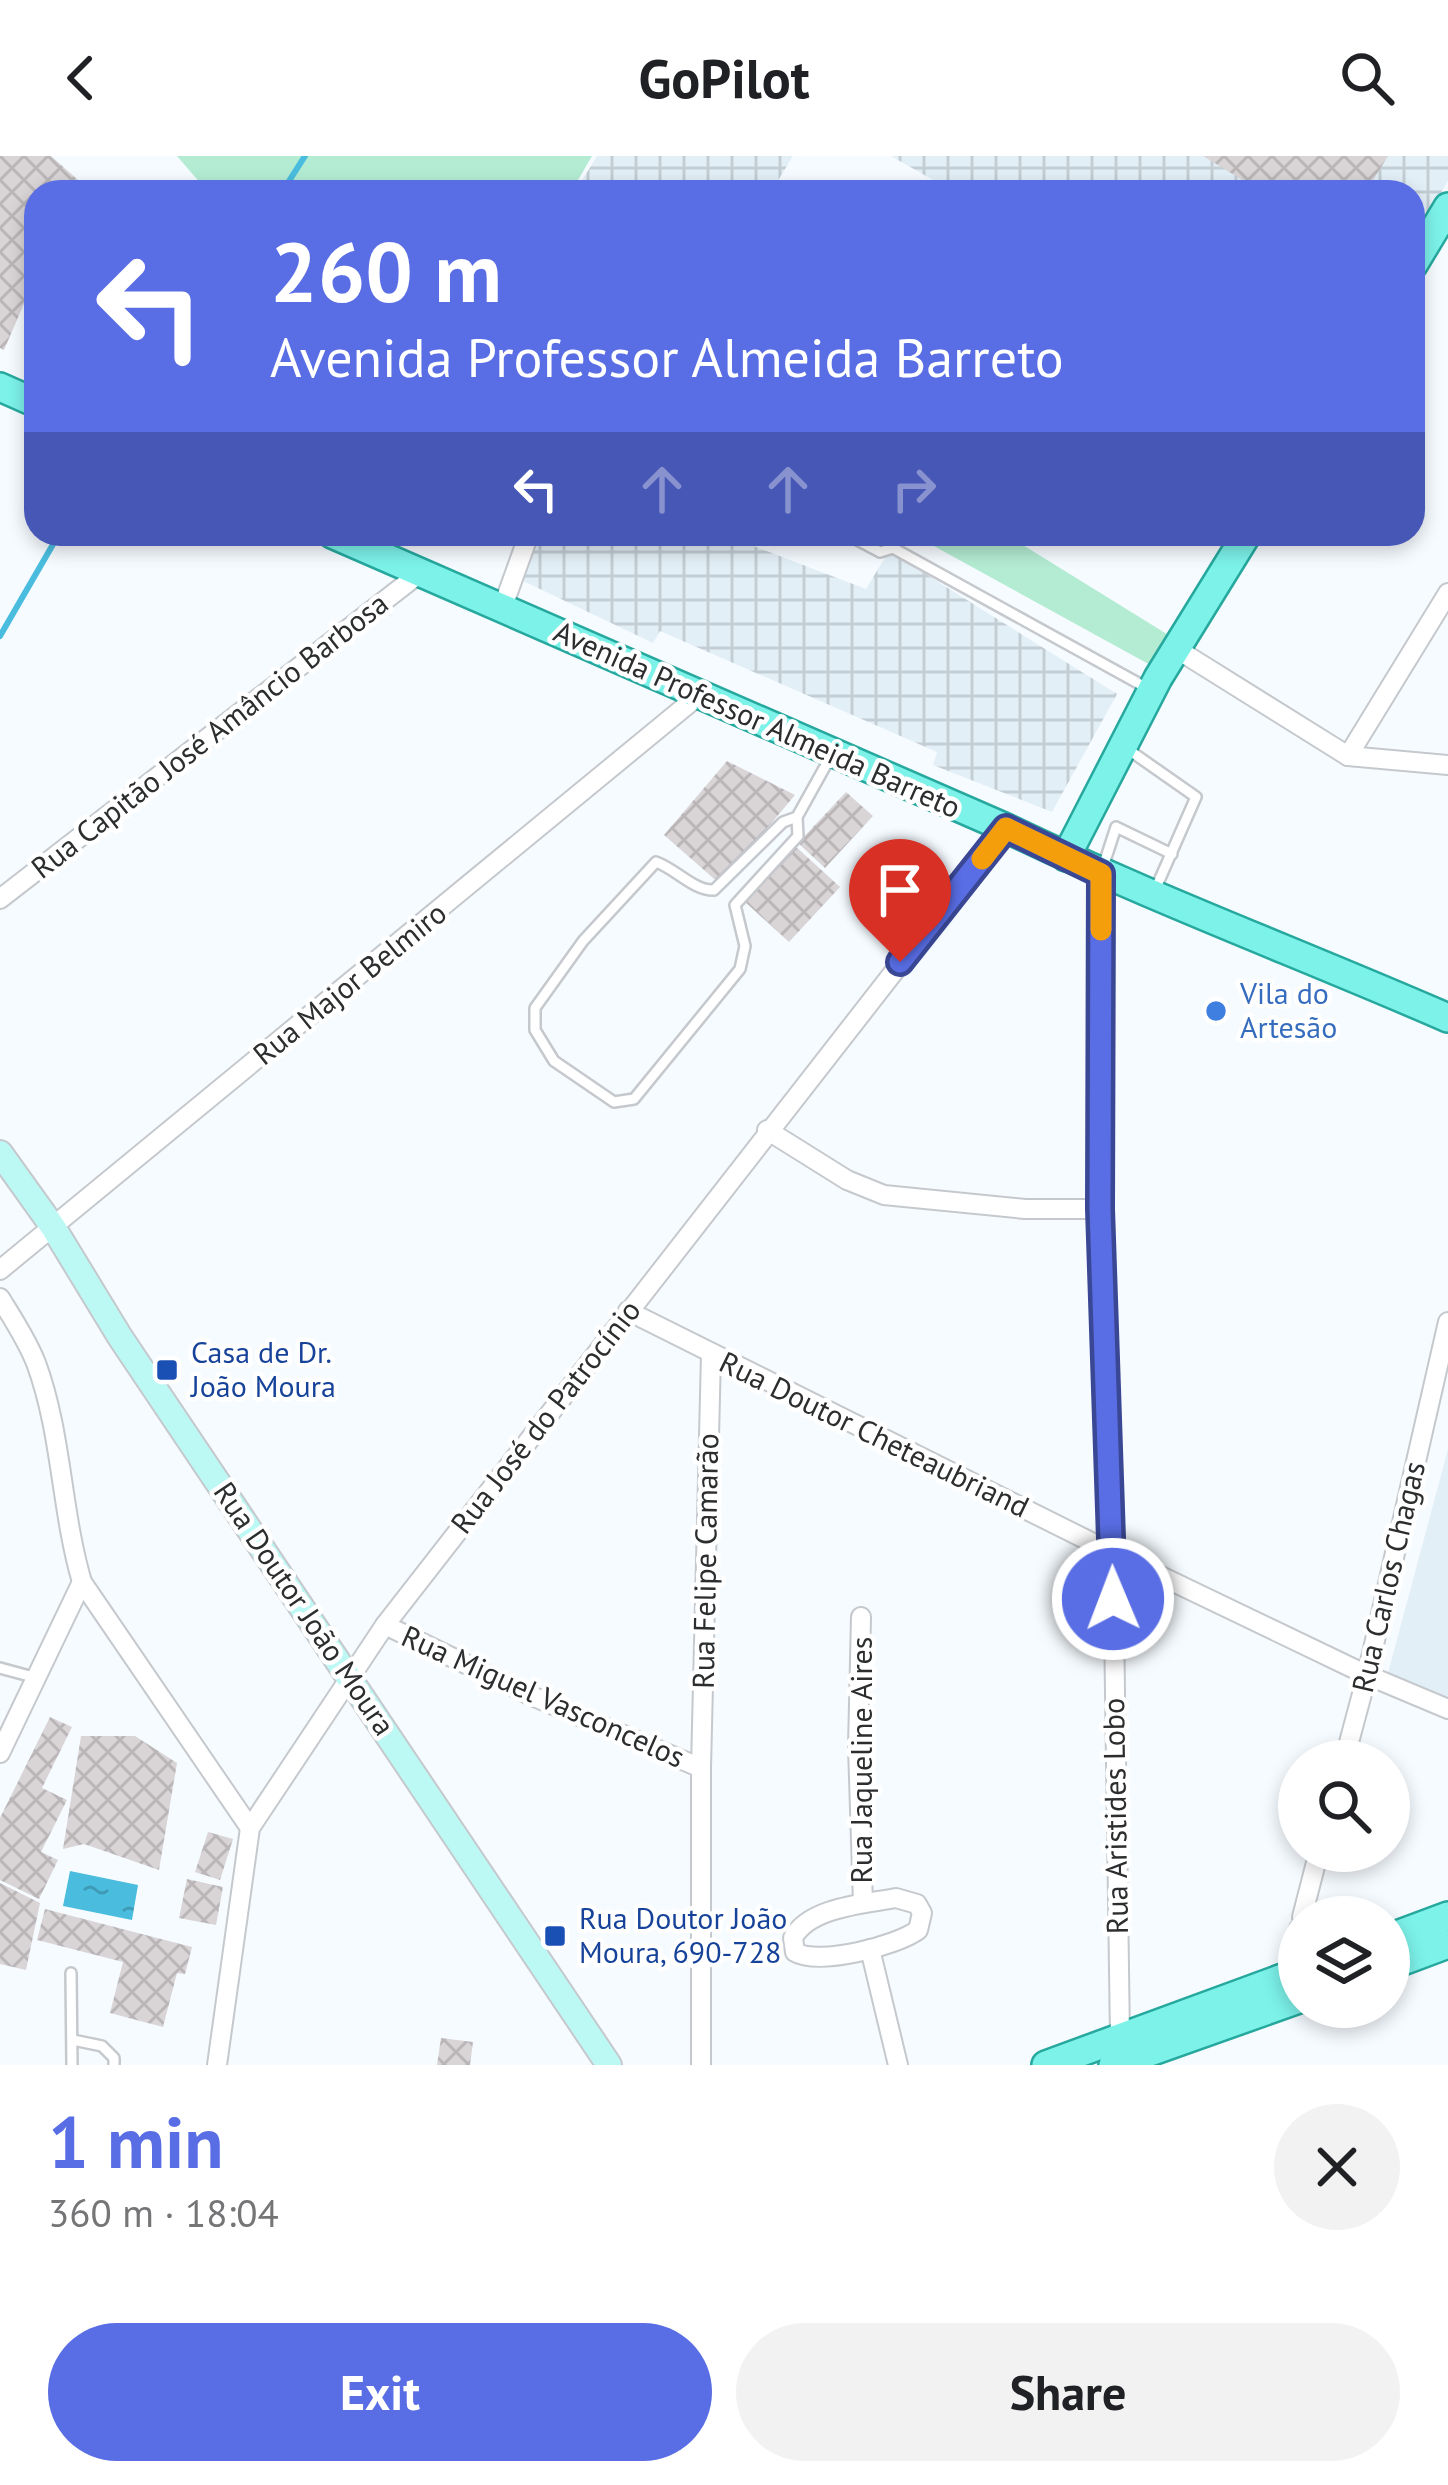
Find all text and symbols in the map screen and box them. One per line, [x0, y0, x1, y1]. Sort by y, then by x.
text: GoPilot [638, 43, 810, 113]
icon: back [48, 45, 114, 111]
icon: search [1334, 45, 1400, 111]
text: 260 m [270, 216, 502, 325]
icon: left [72, 228, 228, 384]
text: Avenida Professor Almeida Barreto [270, 322, 1064, 392]
icon: left [503, 456, 569, 522]
icon: ahead [629, 456, 695, 522]
icon: ahead [755, 456, 821, 522]
icon: right [881, 456, 947, 522]
street label: Rua Capitão José Amâncio Barbosa [23, 583, 395, 886]
street label: Avenida Professor Almeida Barreto [548, 611, 967, 826]
pin [849, 839, 951, 962]
icon: arrive [867, 857, 933, 923]
street label: Rua Major Belmiro [244, 893, 454, 1073]
place label: Vila do Artesão [1239, 973, 1337, 1046]
marker: Vila do Artesão [1203, 998, 1229, 1024]
street label: Rua José do Patrocínio [441, 1291, 648, 1541]
place label: Casa de Dr. João Moura [189, 1332, 336, 1405]
street label: Rua Doutor Cheteaubriand [714, 1342, 1036, 1526]
marker: Casa de Dr. João Moura [154, 1357, 180, 1383]
street label: Rua Felipe Camarão [683, 1433, 726, 1689]
street label: Rua Carlos Chagas [1342, 1457, 1433, 1696]
street label: Rua Doutor João Moura [206, 1474, 405, 1742]
position arrow [1050, 1536, 1176, 1662]
street label: Rua Miguel Vasconcelos [396, 1616, 691, 1776]
street label: Rua Jaqueline Aires [841, 1637, 880, 1883]
street label: Rua Aristides Lobo [1093, 1698, 1136, 1935]
map controls [1278, 1740, 1410, 2028]
button: search [1278, 1740, 1410, 1872]
button: layers [1278, 1896, 1410, 2028]
place label: Rua Doutor João Moura, 690-728 [579, 1898, 787, 1971]
marker: Rua Doutor João Moura, 690-728 [542, 1923, 568, 1949]
text: 1 min [48, 2095, 224, 2188]
button: close [1274, 2104, 1400, 2230]
text: 360 m · 18:04 [48, 2187, 279, 2238]
button: Exit [48, 2323, 712, 2461]
button: Share [736, 2323, 1400, 2461]

